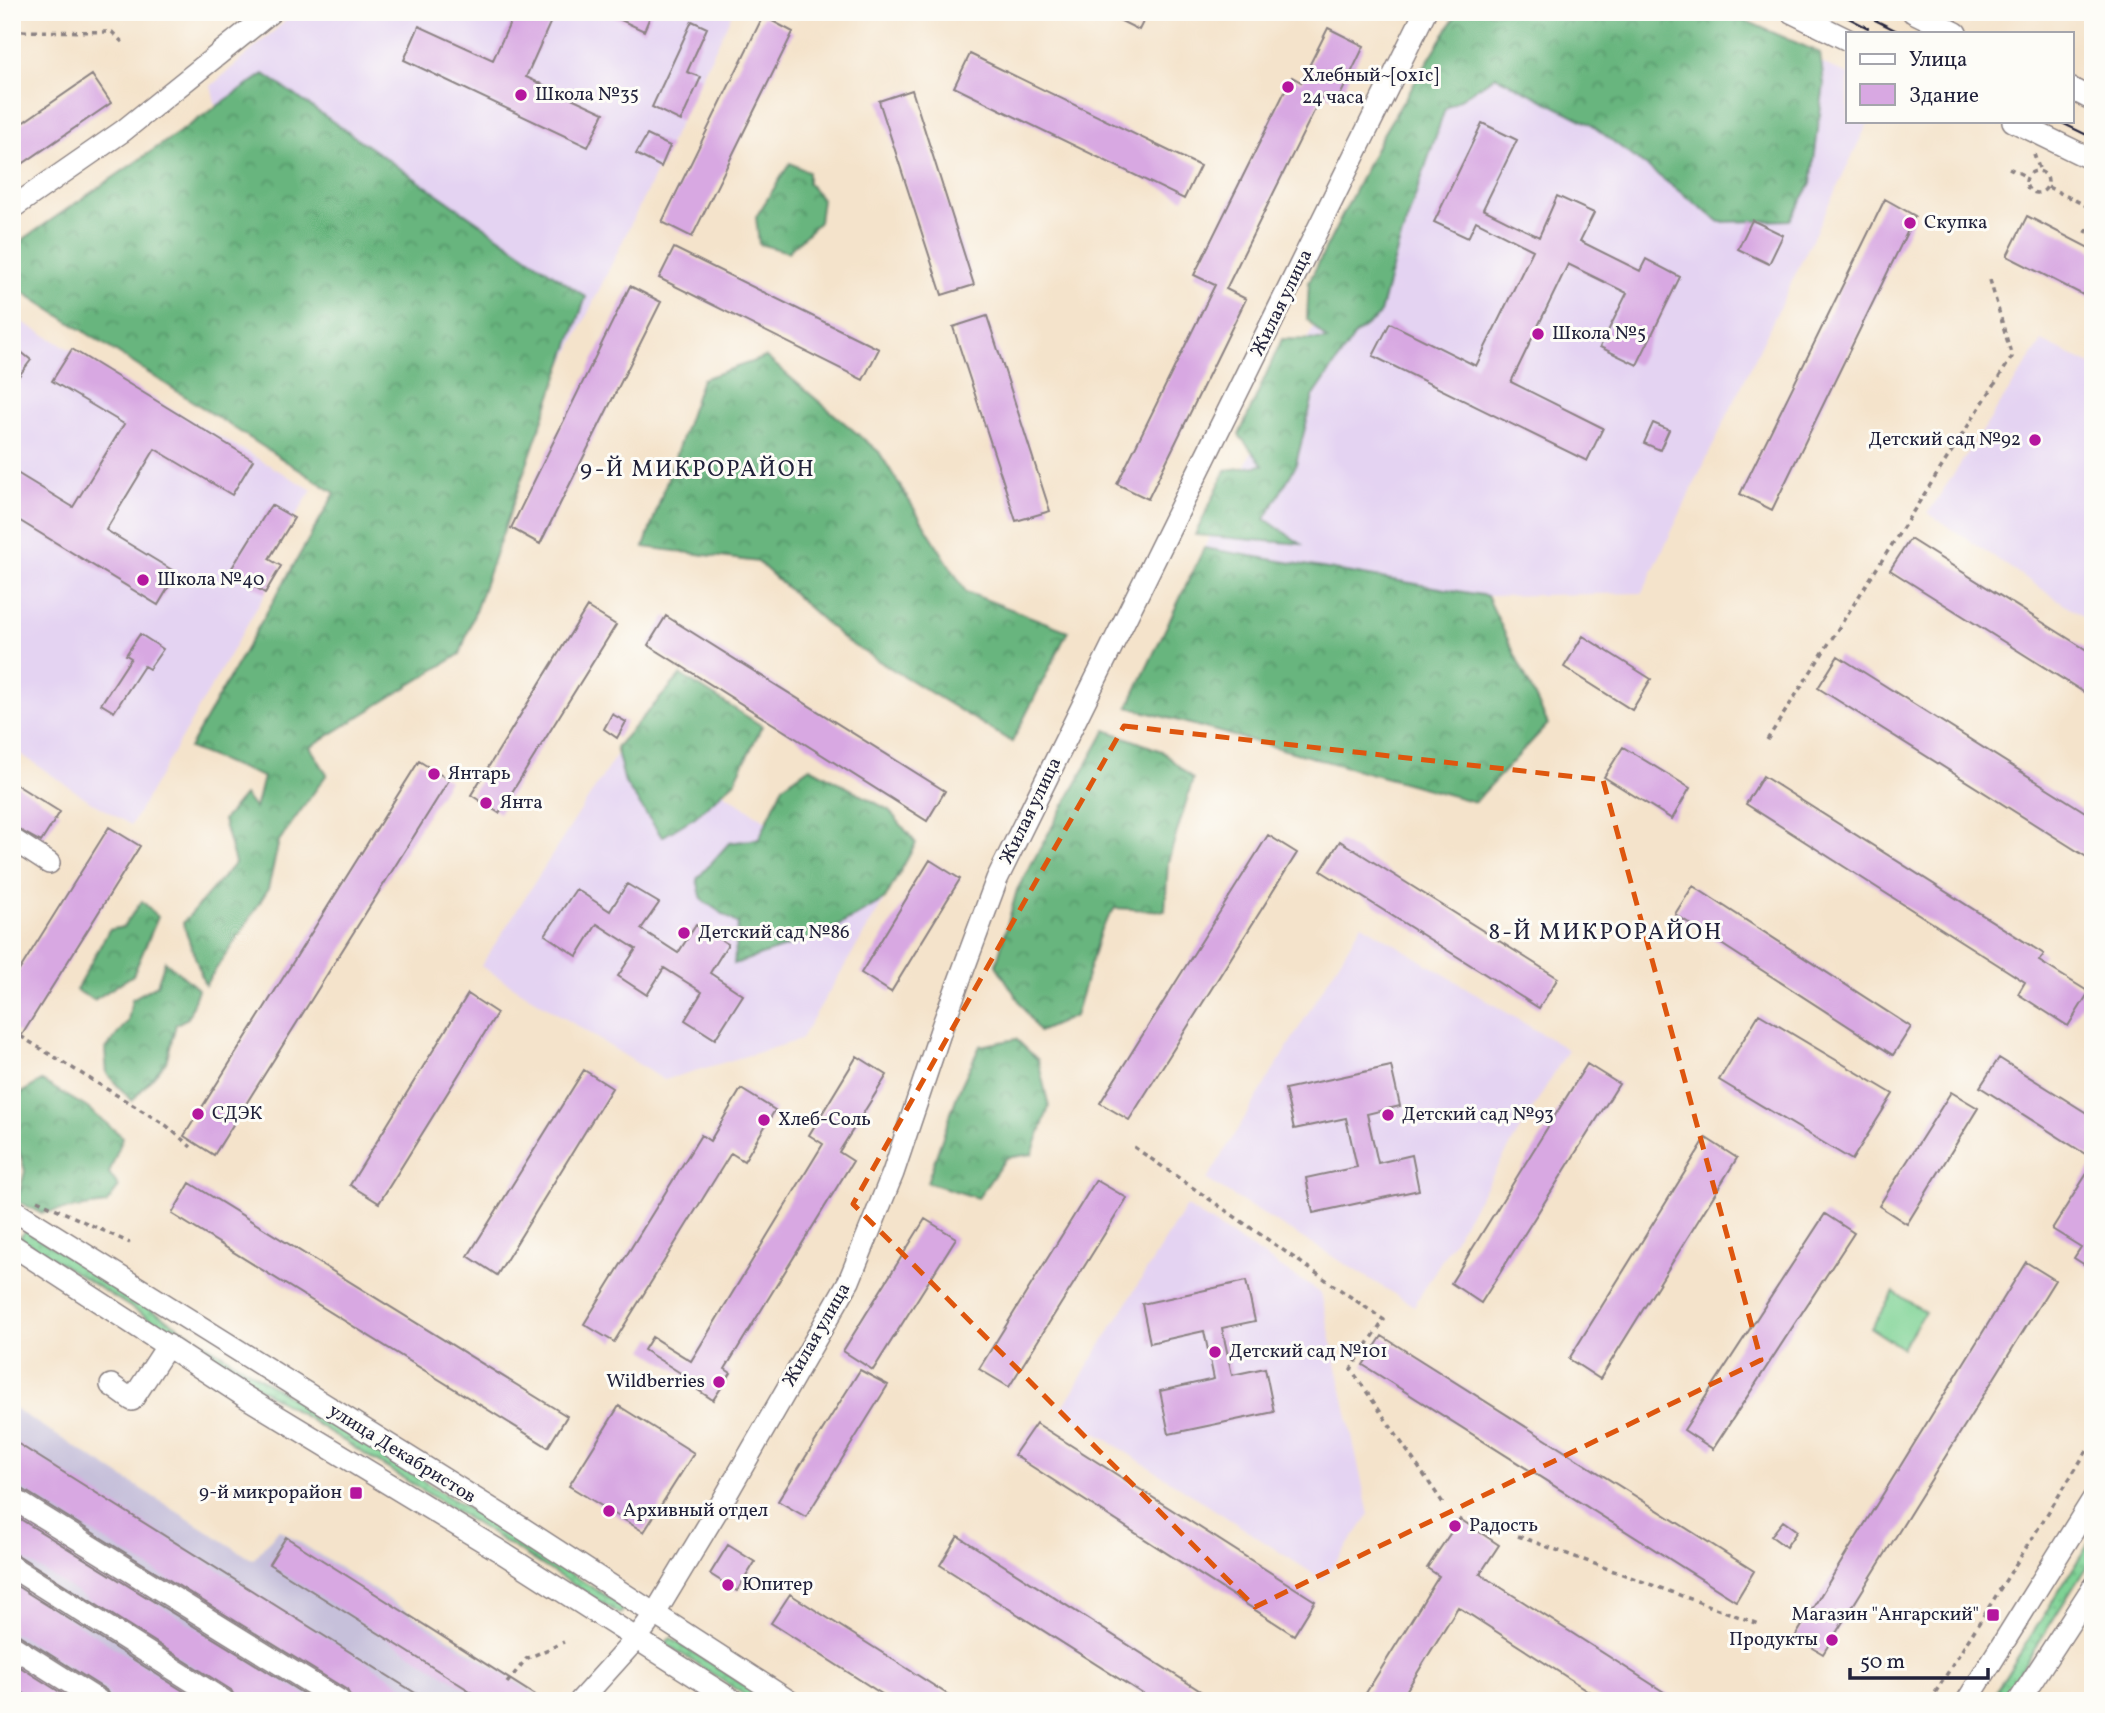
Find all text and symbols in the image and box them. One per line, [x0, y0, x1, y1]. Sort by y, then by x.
legend [1846, 32, 2074, 122]
text: Улица [1909, 46, 1967, 75]
place label: Хлебный~[0x1c] 24 часа [1302, 63, 1439, 111]
marker: Хлебный~[0x1c] 24 часа [1280, 79, 1296, 95]
place label: Школа №35 [535, 82, 639, 108]
text: Здание [1909, 82, 1979, 111]
marker: Школа №35 [513, 87, 529, 103]
place label: Скупка [1924, 210, 1987, 236]
marker: Скупка [1902, 215, 1918, 231]
street label: Жилая улица [1245, 245, 1319, 361]
place label: Школа №5 [1552, 321, 1646, 347]
marker: Школа №5 [1530, 326, 1546, 342]
place label: Детский сад №92 [1868, 427, 2021, 453]
marker: Детский сад №92 [2027, 432, 2043, 448]
district label: 9-Й МИКРОРАЙОН [580, 454, 816, 486]
place label: Школа №40 [157, 567, 264, 593]
marker: Школа №40 [135, 572, 151, 588]
street label: Жилая улица [994, 753, 1068, 869]
place label: Янтарь [448, 761, 511, 787]
marker: Янтарь [426, 766, 442, 782]
place label: Янта [500, 790, 543, 816]
marker: Янта [478, 795, 494, 811]
district label: 8-Й МИКРОРАЙОН [1489, 917, 1723, 949]
place label: Детский сад №86 [698, 920, 850, 946]
marker: Детский сад №86 [676, 925, 692, 941]
place label: СДЭК [212, 1101, 262, 1127]
place label: Детский сад №93 [1402, 1102, 1554, 1128]
marker: СДЭК [190, 1106, 206, 1122]
place label: Хлеб-Соль [778, 1107, 871, 1133]
marker: Детский сад №93 [1380, 1107, 1396, 1123]
marker: Хлеб-Соль [756, 1112, 772, 1128]
street label: Жилая улица [777, 1278, 857, 1392]
place label: Детский сад №101 [1229, 1339, 1388, 1365]
marker: Детский сад №101 [1207, 1344, 1223, 1360]
place label: Wildberries [606, 1369, 705, 1395]
marker: Wildberries [711, 1374, 727, 1390]
street label: улица Декабристов [323, 1398, 481, 1510]
place label: 9-й микрорайон [199, 1480, 342, 1506]
marker: 9-й микрорайон [348, 1485, 364, 1501]
place label: Архивный отдел [623, 1498, 768, 1524]
marker: Архивный отдел [601, 1503, 617, 1519]
place label: Радость [1469, 1513, 1538, 1539]
marker: Радость [1447, 1518, 1463, 1534]
place label: Юпитер [742, 1572, 813, 1598]
marker: Юпитер [720, 1577, 736, 1593]
place label: Магазин "Ангарский" [1791, 1602, 1979, 1628]
marker: Магазин "Ангарский" [1985, 1607, 2001, 1623]
place label: Продукты [1729, 1627, 1818, 1653]
marker: Продукты [1824, 1632, 1840, 1648]
scale bar [1850, 1636, 1988, 1680]
text: 50 m [1860, 1648, 1905, 1677]

